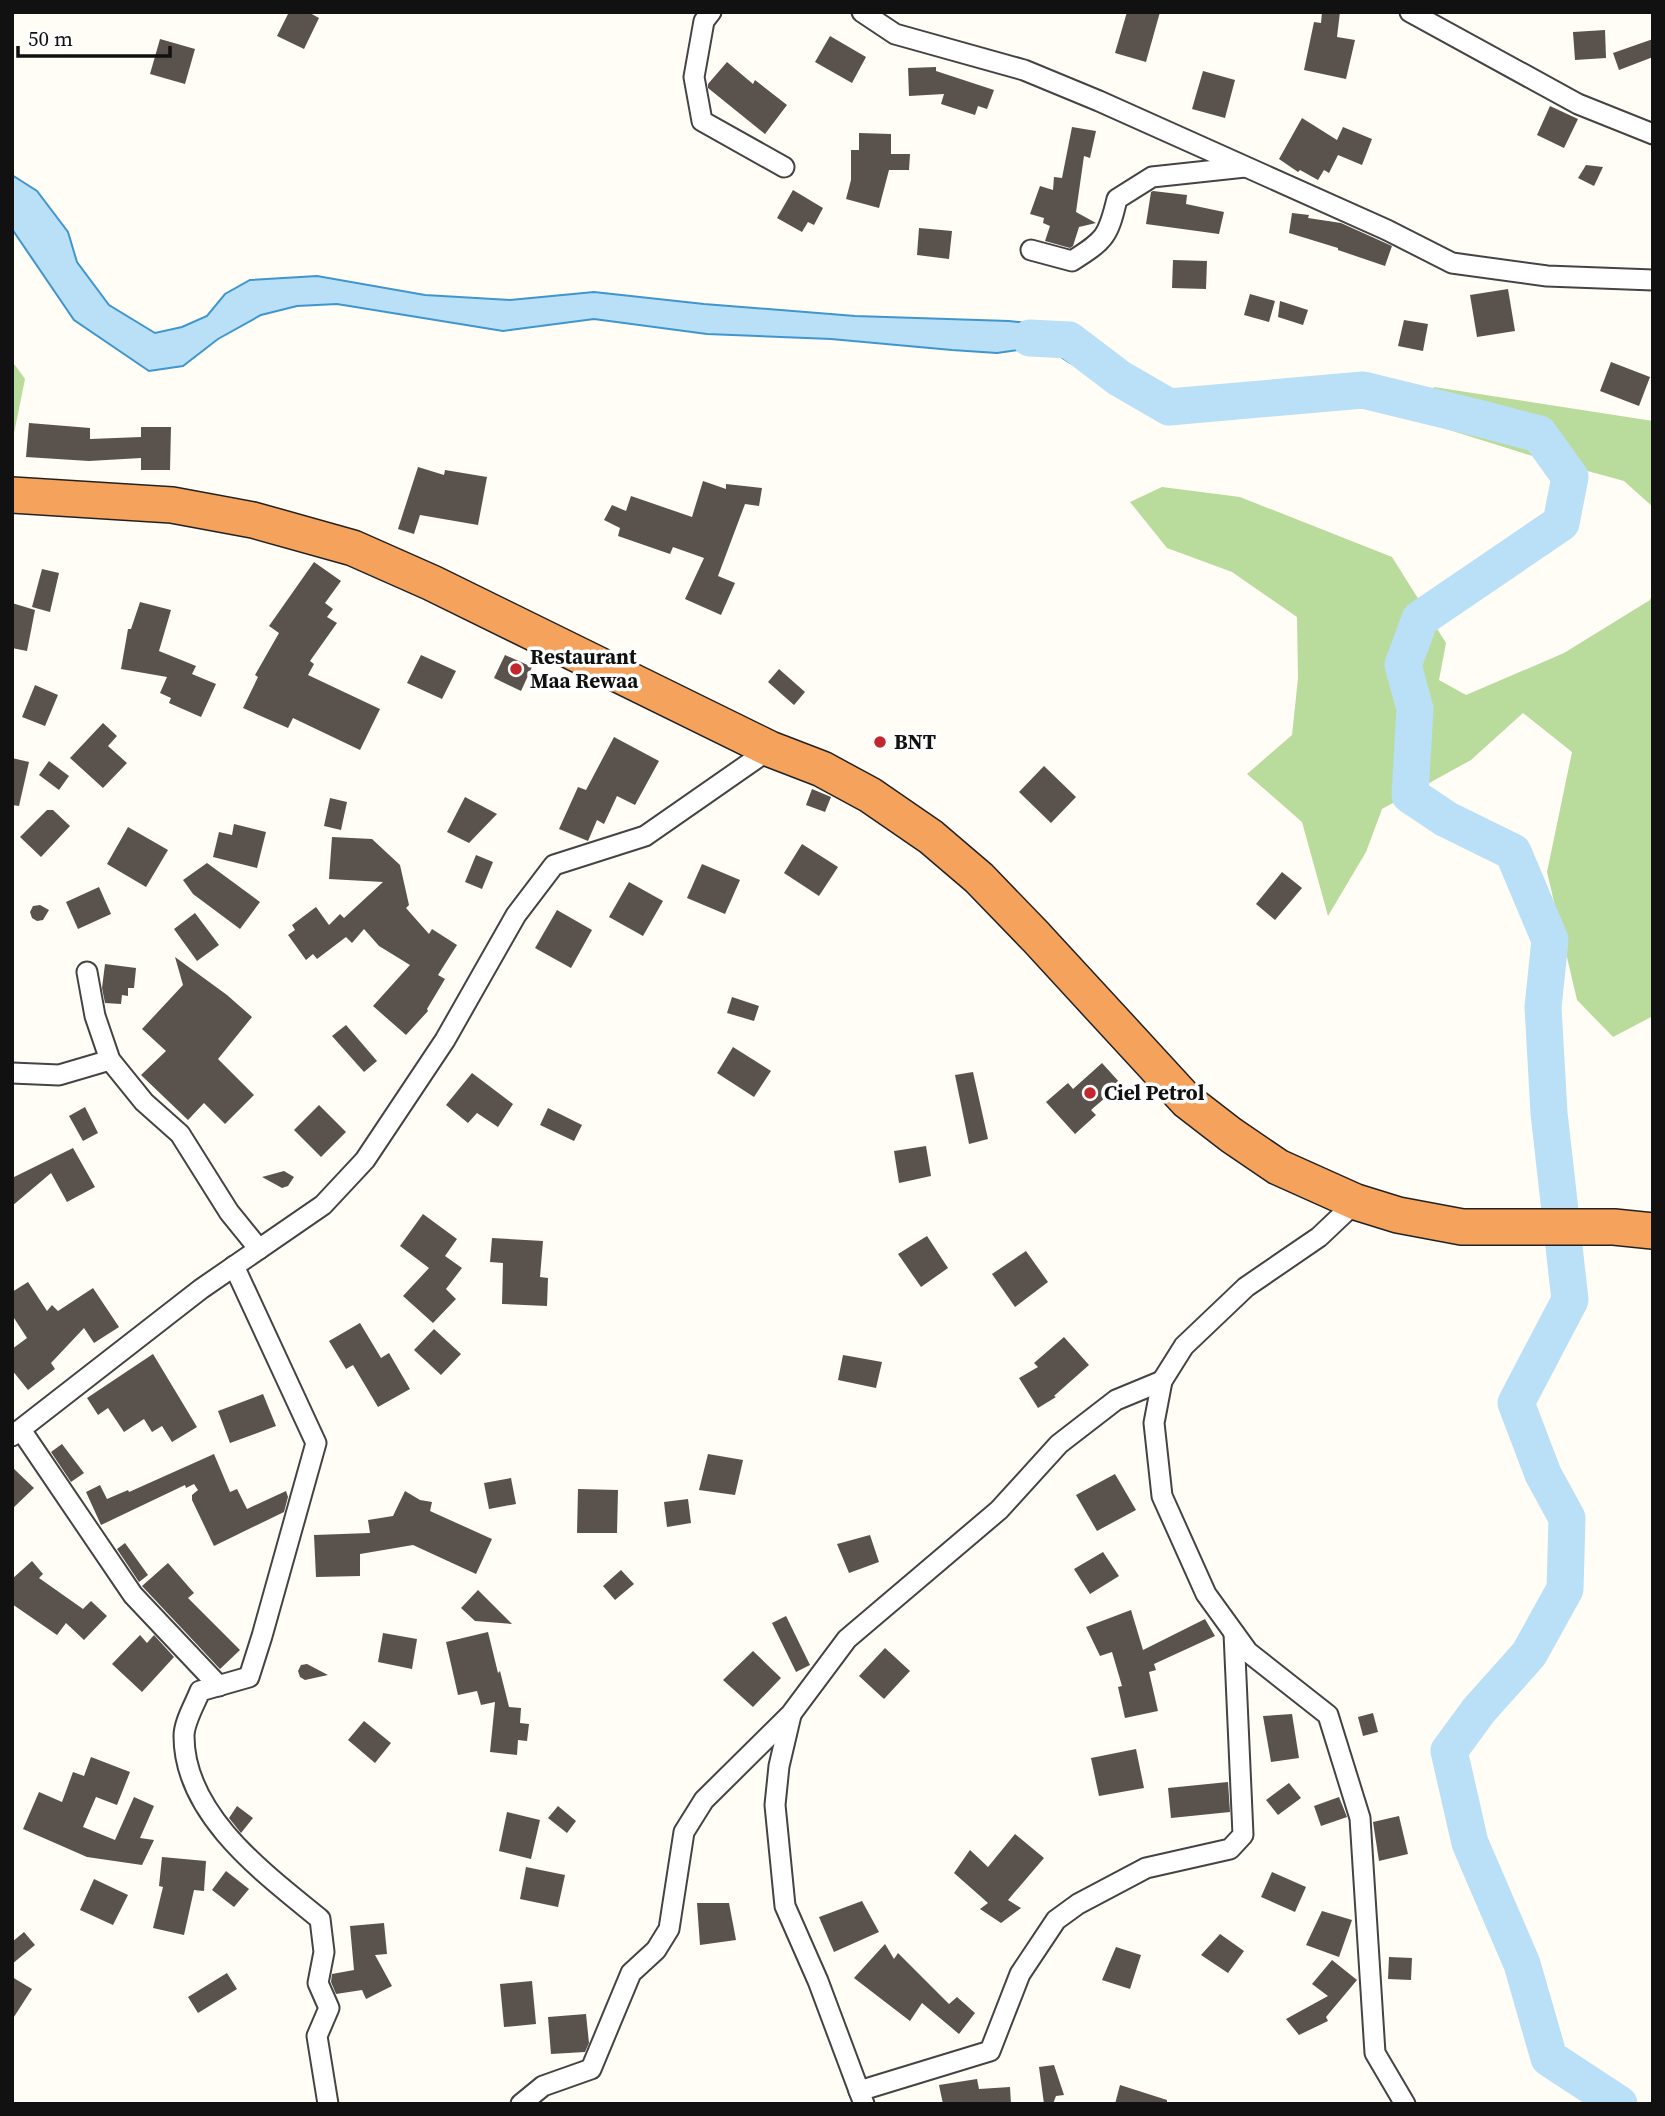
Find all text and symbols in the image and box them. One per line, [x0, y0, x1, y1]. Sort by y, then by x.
scale bar [18, 14, 170, 58]
text: 50 m [28, 24, 73, 53]
place label: Restaurant Maa Rewaa [530, 642, 639, 695]
marker: Restaurant Maa Rewaa [508, 661, 524, 677]
place label: BNT [894, 727, 936, 756]
marker: BNT [872, 734, 888, 750]
place label: Ciel Petrol [1104, 1078, 1205, 1107]
marker: Ciel Petrol [1082, 1085, 1098, 1101]

